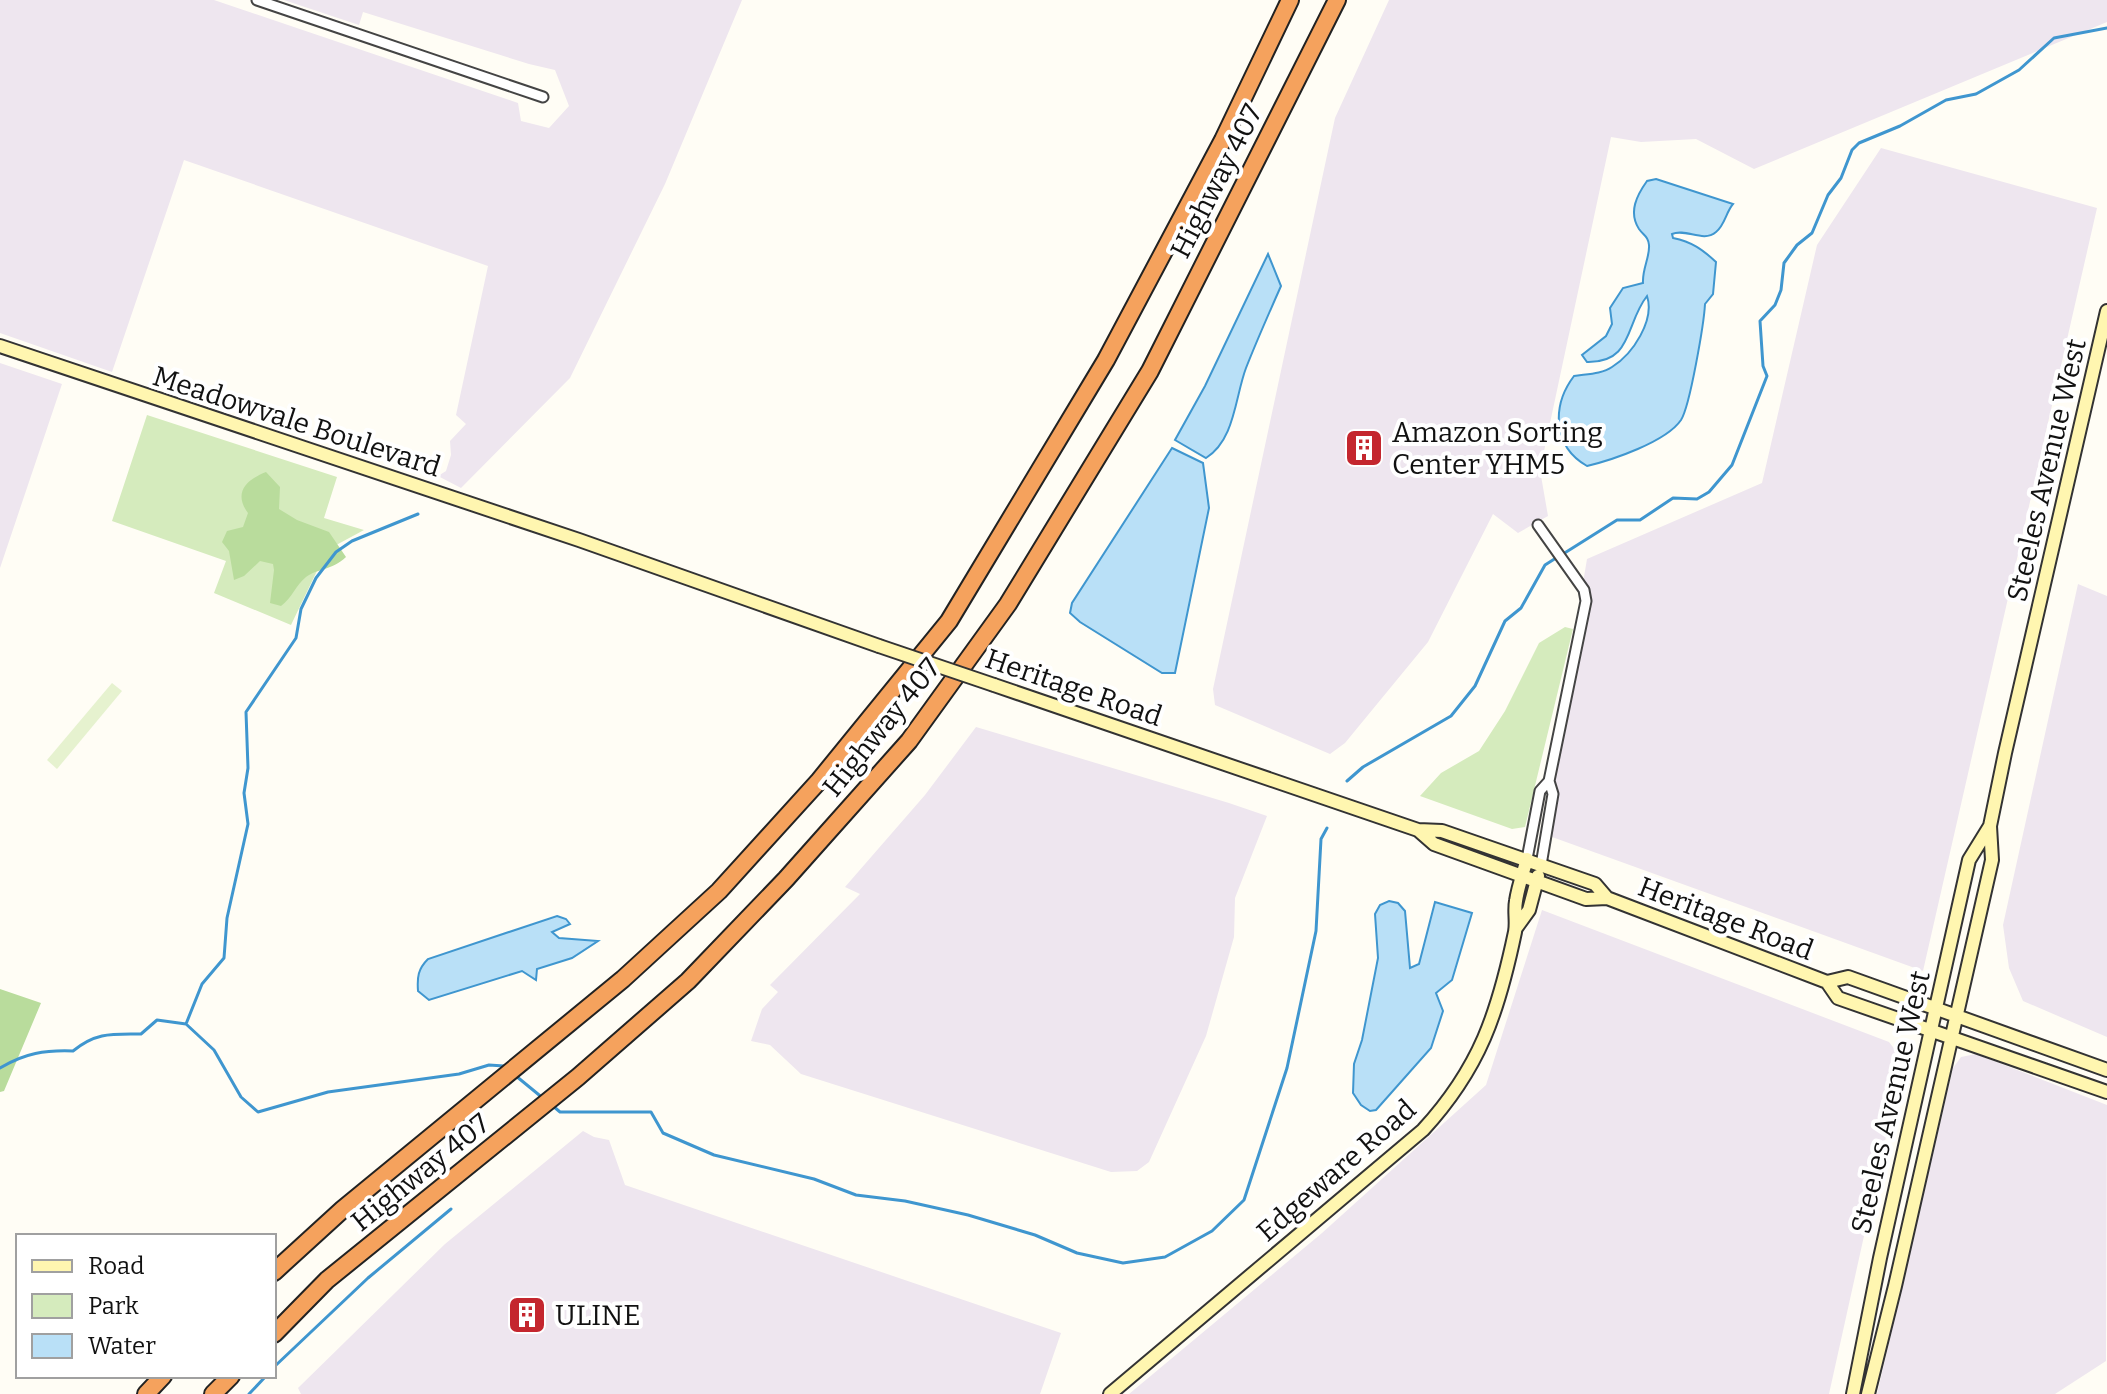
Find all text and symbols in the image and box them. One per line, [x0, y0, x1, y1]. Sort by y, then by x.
street label: Highway 407 [1164, 99, 1269, 263]
street label: Steeles Avenue West [2000, 336, 2093, 605]
street label: Meadowvale Boulevard [149, 359, 445, 484]
place label: Amazon Sorting Center YHM5 [1392, 416, 1603, 481]
building icon: Amazon Sorting Center YHM5 [1343, 427, 1385, 469]
street label: Heritage Road [981, 642, 1167, 733]
street label: Highway 407 [816, 652, 947, 803]
street label: Heritage Road [1634, 870, 1818, 967]
street label: Steeles Avenue West [1844, 968, 1937, 1237]
street label: Edgeware Road [1250, 1093, 1422, 1248]
street label: Highway 407 [345, 1107, 496, 1238]
legend [16, 1234, 276, 1378]
text: Road [88, 1252, 144, 1280]
text: Park [88, 1292, 139, 1320]
building icon: ULINE [506, 1294, 548, 1336]
place label: ULINE [555, 1299, 641, 1332]
text: Water [88, 1332, 156, 1360]

